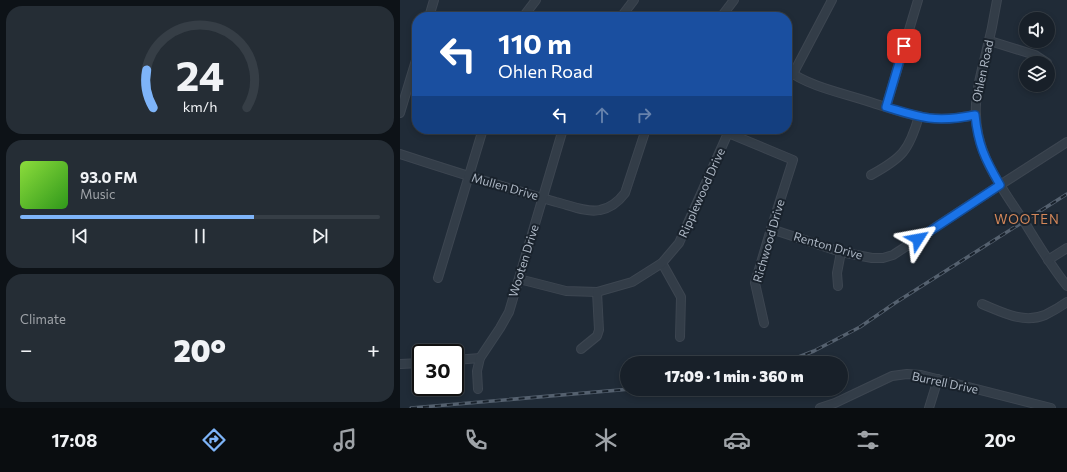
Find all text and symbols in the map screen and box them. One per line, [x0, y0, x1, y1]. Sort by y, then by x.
map controls [1019, 12, 1055, 92]
button: sound [1019, 12, 1055, 48]
text: 110 m [498, 26, 572, 60]
icon: left [432, 28, 484, 80]
pin [887, 29, 921, 63]
icon: arrive [893, 35, 915, 57]
street label: Ohlen Road [969, 38, 995, 103]
text: 24 [176, 49, 224, 100]
button: layers [1019, 56, 1055, 92]
text: Ohlen Road [498, 60, 593, 82]
text: km/h [183, 97, 217, 115]
icon: left [549, 104, 571, 126]
icon: ahead [591, 104, 613, 126]
icon: right [633, 104, 655, 126]
street label: Ripplewood Drive [675, 146, 727, 240]
text: 93.0 FM [80, 168, 137, 186]
street label: Mullen Drive [470, 170, 540, 202]
text: Music [80, 186, 115, 202]
street label: Richwood Drive [749, 198, 787, 284]
district label: WOOTEN [994, 211, 1060, 227]
position arrow [897, 218, 939, 260]
street label: Wooten Drive [505, 223, 541, 299]
icon: previous [69, 225, 91, 247]
icon: pause [189, 225, 211, 247]
icon: next [309, 225, 331, 247]
street label: Renton Drive [792, 229, 864, 262]
text: Climate [20, 311, 66, 327]
text: 20° [173, 331, 226, 368]
text: − [20, 336, 33, 363]
text: + [367, 336, 380, 363]
speed limit sign: 30 [412, 344, 464, 396]
text: 17:09 · 1 min · 360 m [664, 367, 804, 385]
street label: Burrell Drive [911, 368, 980, 396]
icon: directions [200, 426, 228, 454]
icon: music [331, 426, 359, 454]
icon: phone [462, 426, 490, 454]
icon: climate [592, 426, 620, 454]
icon: car [723, 426, 751, 454]
icon: filters [854, 426, 882, 454]
text: 17:08 [51, 429, 97, 451]
text: 20° [985, 429, 1016, 451]

